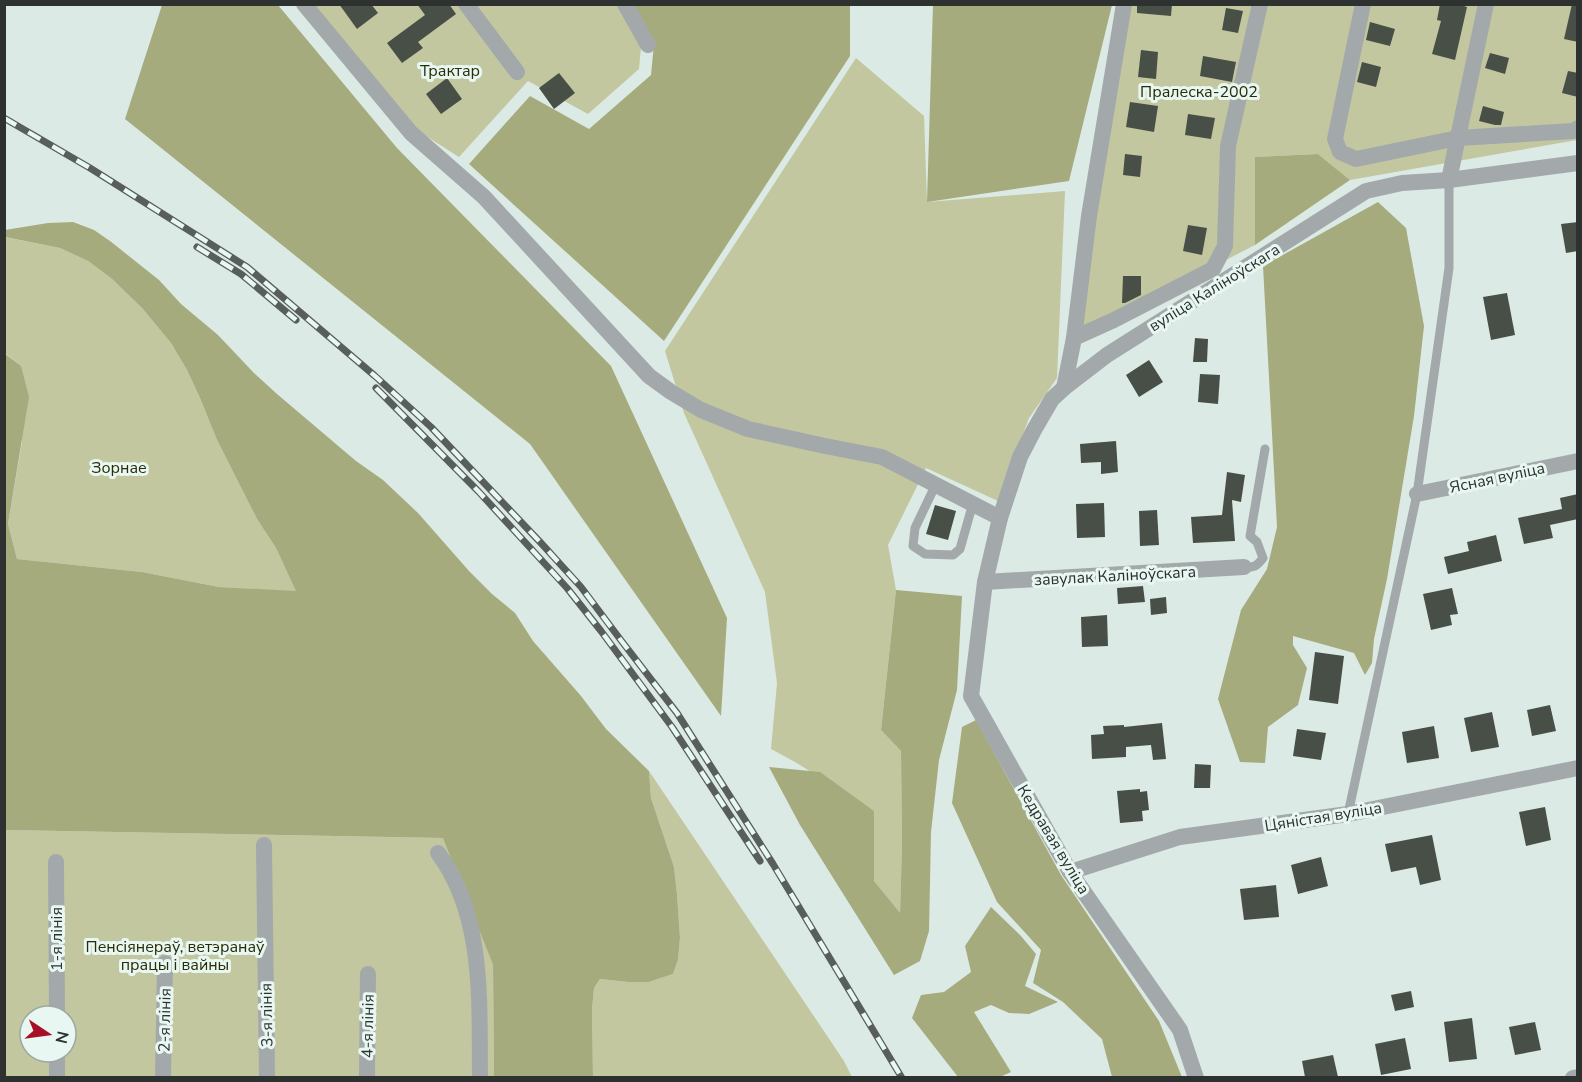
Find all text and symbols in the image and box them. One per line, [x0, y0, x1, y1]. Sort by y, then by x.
park label: Трактар [420, 60, 480, 82]
park label: Пралеска-2002 [1140, 81, 1258, 103]
street label: вуліца Каліноўскага [1145, 239, 1284, 337]
park label: Зорнае [91, 457, 147, 479]
street label: Ясная вуліца [1448, 457, 1547, 499]
street label: завулак Каліноўскага [1033, 561, 1197, 591]
street label: Кедравая вуліца [1012, 781, 1095, 899]
street label: Цяністая вуліца [1263, 797, 1383, 837]
street label: 1-я лінія [46, 907, 68, 971]
park label: Пенсіянераў, ветэранаў працы і вайны [86, 936, 265, 976]
street label: 3-я лінія [255, 983, 279, 1047]
street label: 2-я лінія [153, 988, 177, 1052]
street label: 4-я лінія [356, 994, 380, 1058]
north arrow [18, 1004, 78, 1064]
text: N [50, 1029, 74, 1045]

